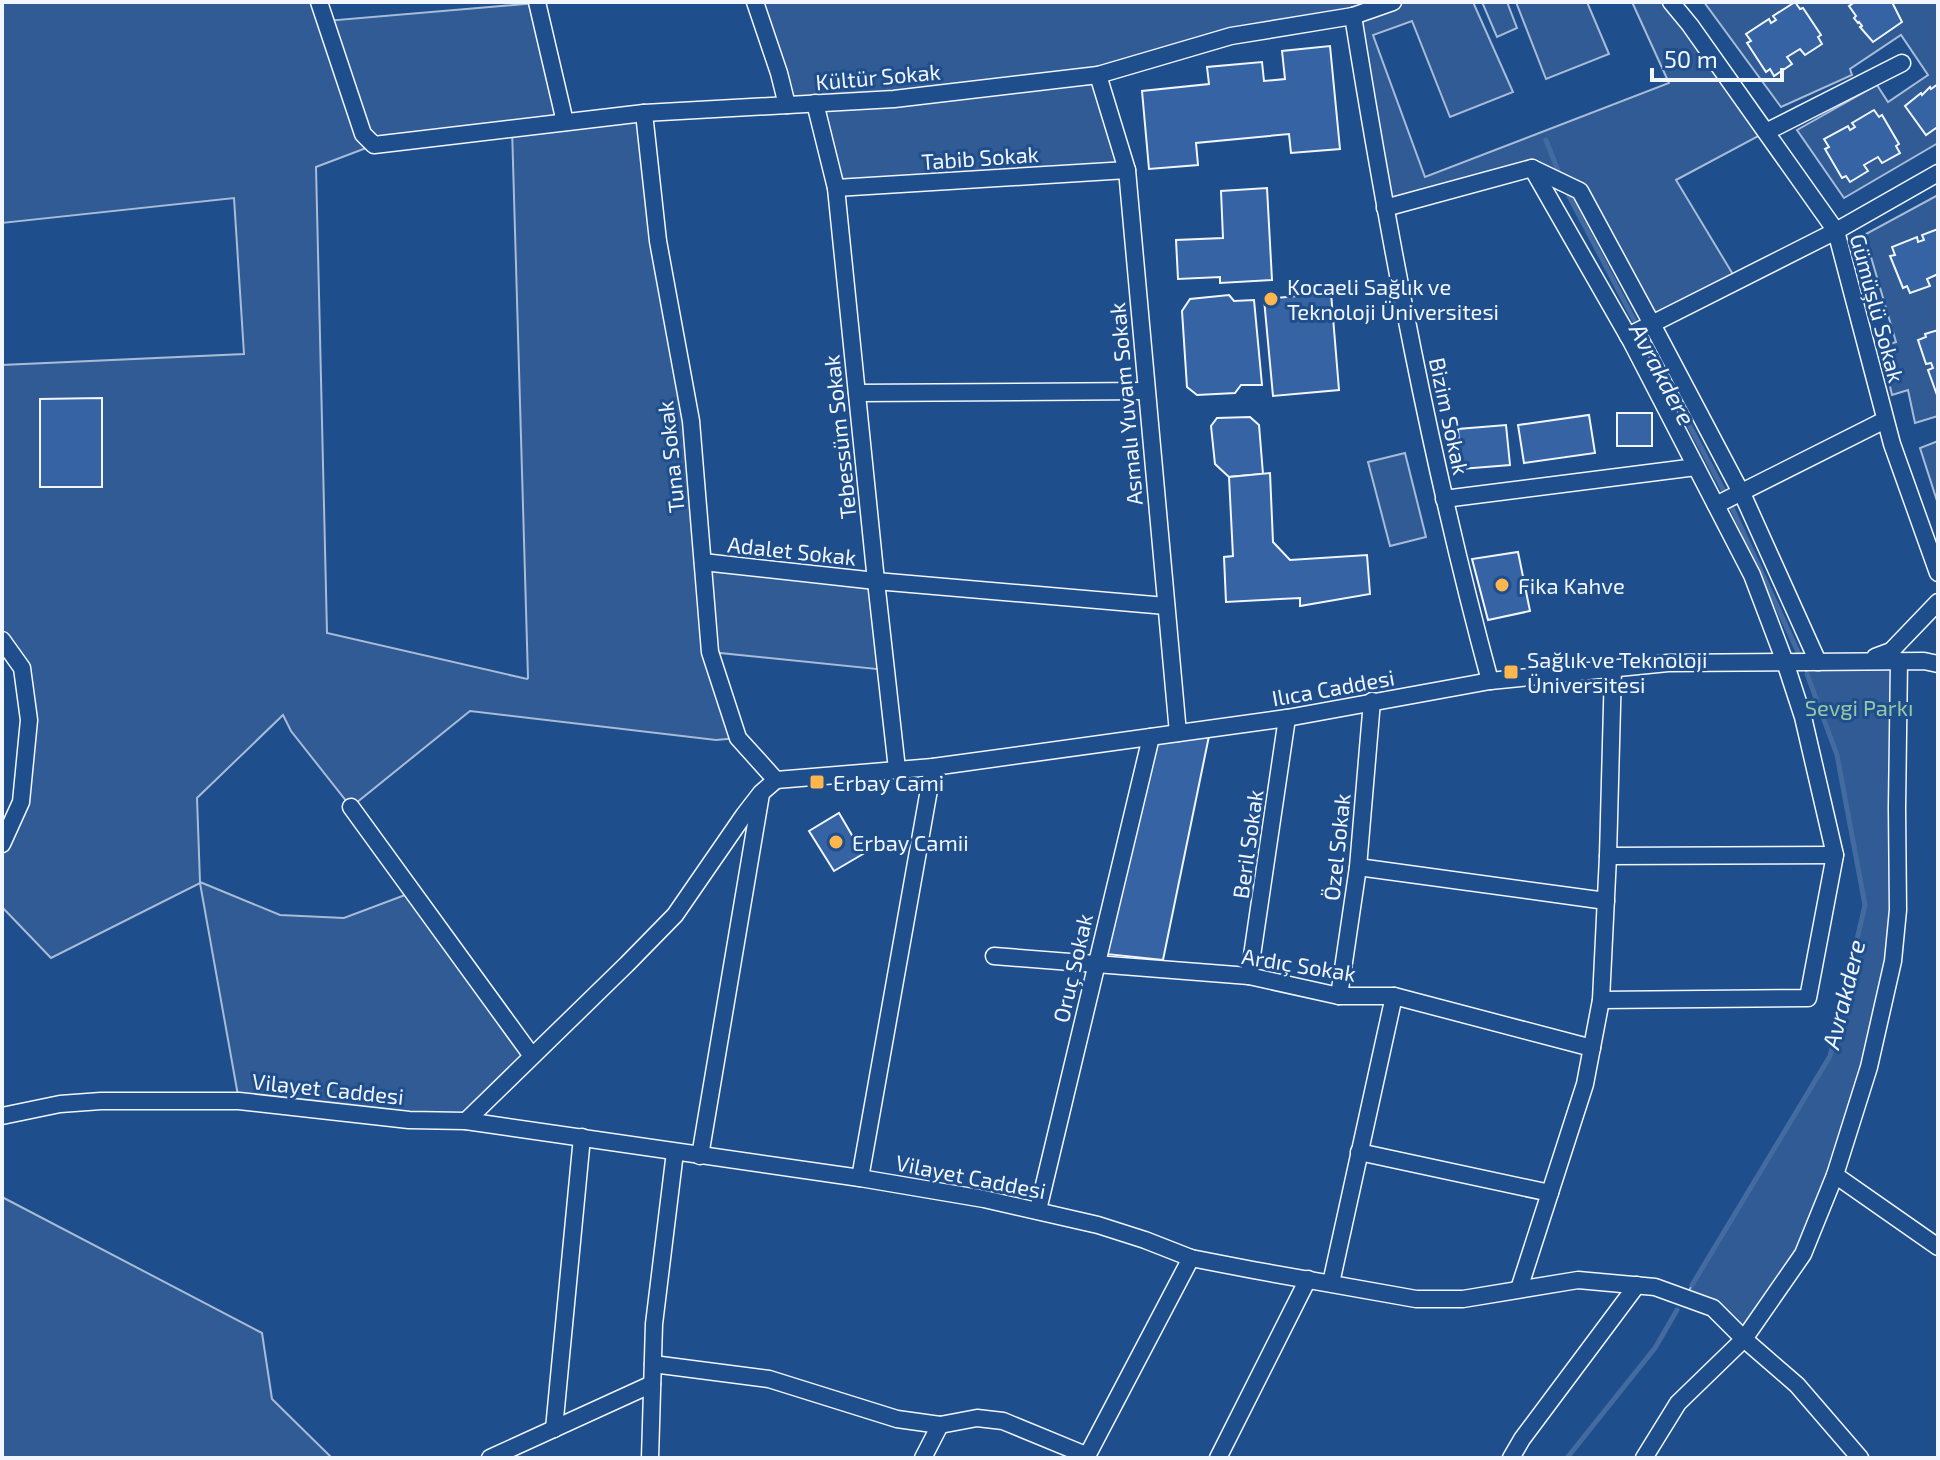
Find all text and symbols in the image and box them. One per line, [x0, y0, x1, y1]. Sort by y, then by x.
scale bar [1652, 32, 1782, 82]
text: 50 m [1664, 44, 1718, 73]
street label: Kültür Sokak [814, 58, 942, 94]
street label: Tabib Sokak [920, 140, 1040, 174]
street label: Gümüşlü Sokak [1844, 231, 1910, 386]
place label: Kocaeli Sağlık ve Teknoloji Üniversitesi [1287, 273, 1499, 325]
marker: Kocaeli Sağlık ve Teknoloji Üniversitesi [1262, 290, 1280, 308]
street label: Asmalı Yuvam Sokak [1103, 301, 1147, 507]
water label: Avrakdere [1624, 317, 1702, 430]
street label: Tebessüm Sokak [817, 354, 861, 520]
street label: Bizim Sokak [1425, 355, 1475, 477]
street label: Tuna Sokak [651, 400, 689, 514]
street label: Adalet Sokak [726, 530, 858, 570]
place label: Fika Kahve [1518, 572, 1625, 598]
marker: Fika Kahve [1493, 576, 1511, 594]
place label: Sağlık ve Teknoloji Üniversitesi [1527, 646, 1707, 697]
street label: Ilıca Caddesi [1270, 663, 1396, 711]
marker: Sağlık ve Teknoloji Üniversitesi [1502, 663, 1520, 681]
park label: Sevgi Parkı [1805, 694, 1913, 720]
place label: Erbay Cami [833, 769, 944, 795]
marker: Erbay Cami [808, 773, 826, 791]
street label: Beril Sokak [1226, 788, 1268, 900]
street label: Özel Sokak [1317, 792, 1355, 902]
place label: Erbay Camii [852, 829, 969, 855]
marker: Erbay Camii [827, 833, 845, 851]
street label: Oruç Sokak [1047, 911, 1099, 1025]
water label: Avrakdere [1815, 936, 1871, 1053]
street label: Ardıç Sokak [1240, 942, 1358, 988]
street label: Vilayet Caddesi [251, 1067, 405, 1109]
street label: Vilayet Caddesi [894, 1149, 1048, 1203]

